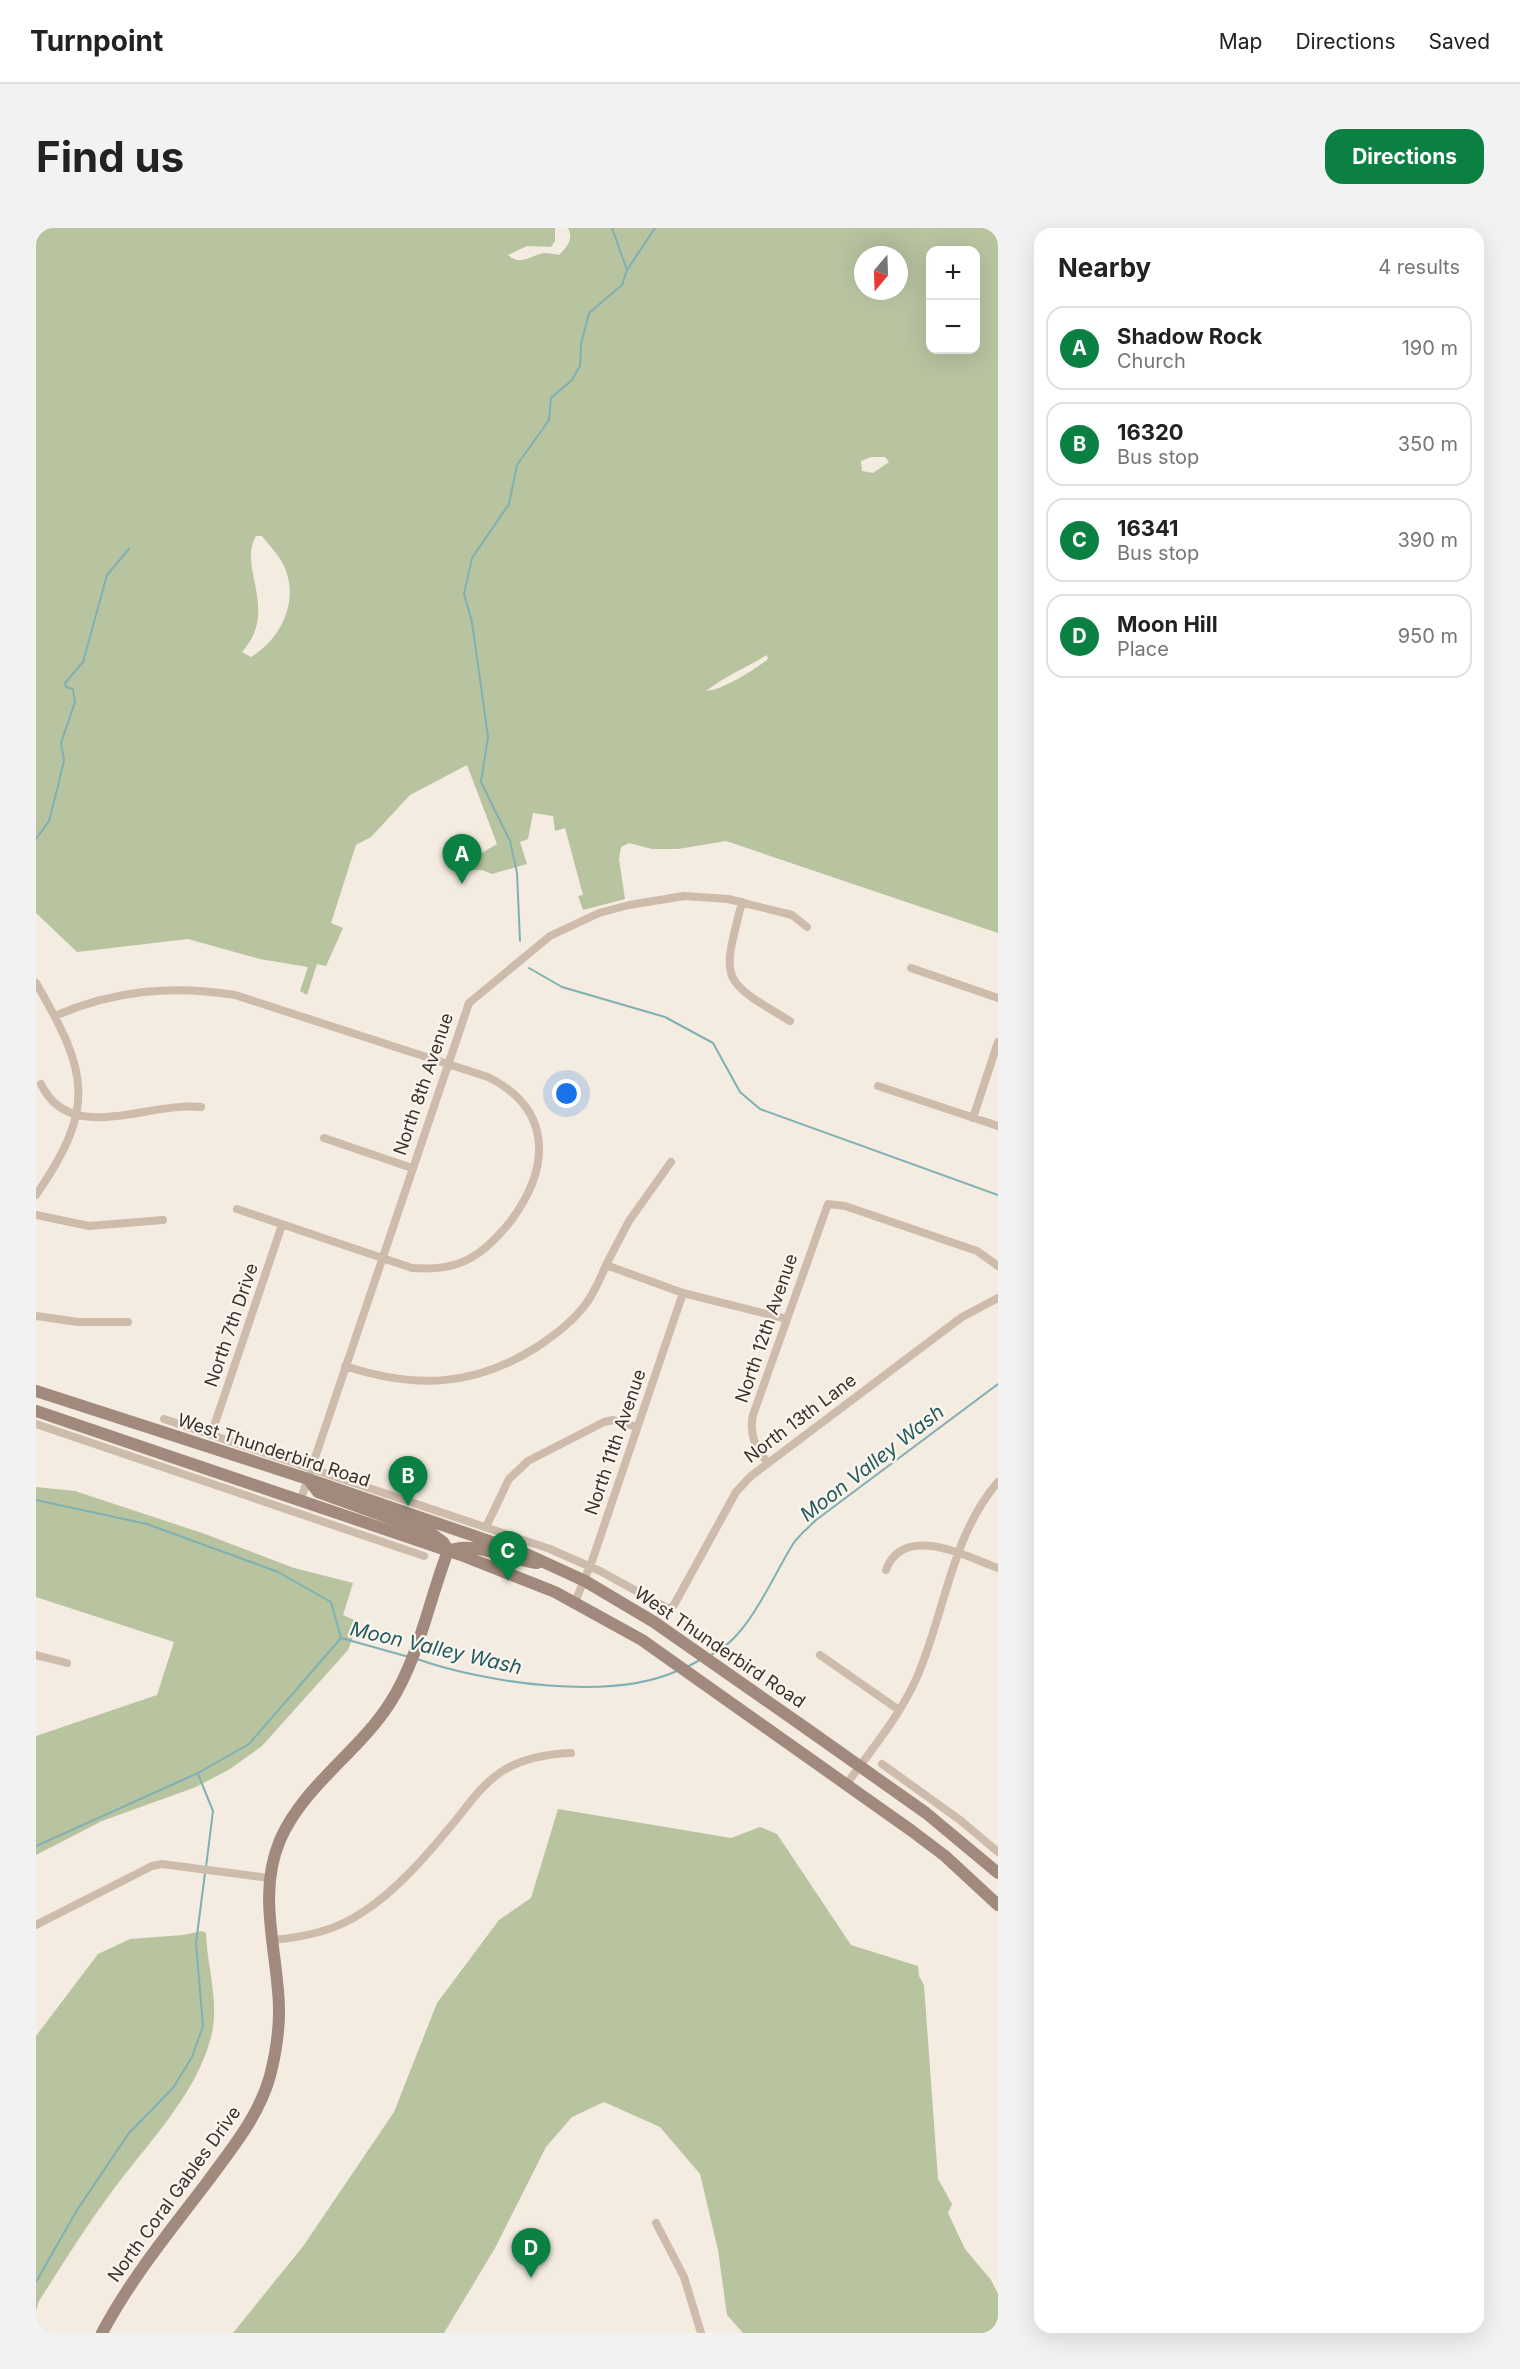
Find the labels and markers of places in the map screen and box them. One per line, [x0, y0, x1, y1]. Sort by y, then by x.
pin: A [442, 834, 482, 884]
pin: B [388, 1456, 428, 1506]
pin: C [488, 1532, 528, 1581]
pin: D [512, 2228, 550, 2278]

